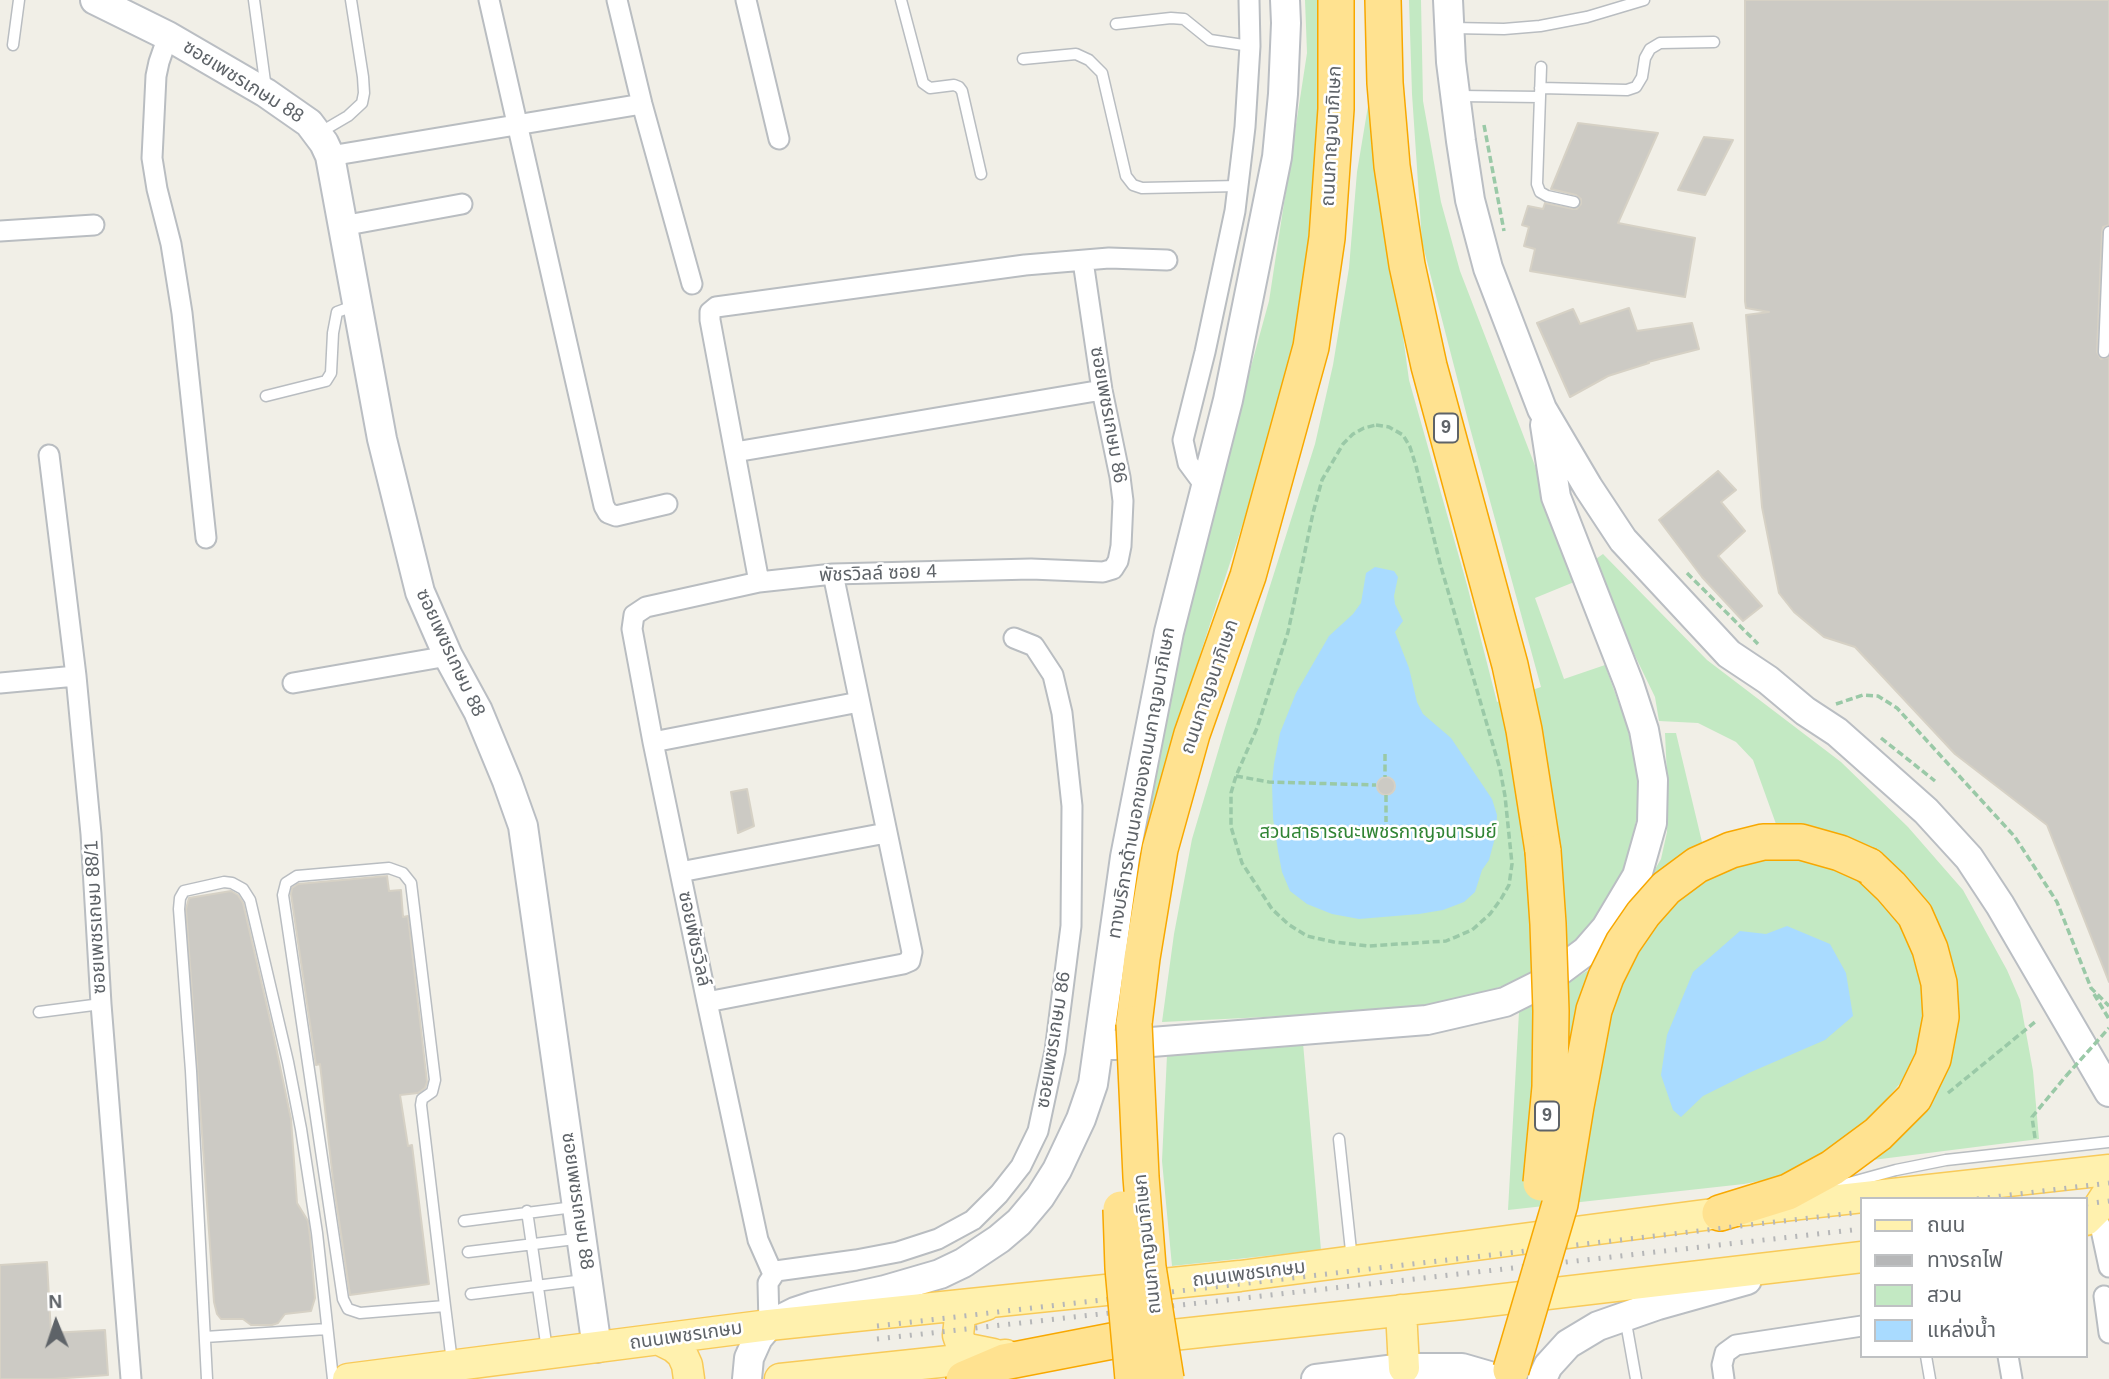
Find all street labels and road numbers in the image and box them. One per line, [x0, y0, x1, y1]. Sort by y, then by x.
street label: ซอยเพชรเกษม 88 [178, 36, 308, 128]
street label: ถนนกาญจนาภิเษก [1317, 65, 1347, 207]
street label: ซอยเพชรเกษม 86 [1085, 345, 1131, 485]
road number: 9 [1434, 414, 1458, 442]
street label: พัชรวิลล์ ซอย 4 [819, 561, 937, 587]
street label: ซอยเพชรเกษม 88 [410, 586, 490, 720]
street label: ถนนกาญจนาภิเษก [1176, 617, 1244, 757]
street label: ทางบริการด้านนอกของถนนกาญจนาภิเษก [1103, 625, 1181, 941]
street label: ซอยเพชรเกษม 88/1 [81, 840, 111, 994]
street label: ซอยพัชรวิลล์ [673, 889, 715, 989]
street label: ซอยเพชรเกษม 86 [1032, 970, 1076, 1110]
road number: 9 [1535, 1101, 1559, 1130]
street label: ซอยเพชรเกษม 88 [556, 1131, 598, 1271]
street label: ถนนกาญจนาภิเษก [1129, 1173, 1167, 1315]
street label: ถนนเพชรเกษม [1191, 1256, 1307, 1292]
street label: ถนนเพชรเกษม [628, 1317, 744, 1355]

